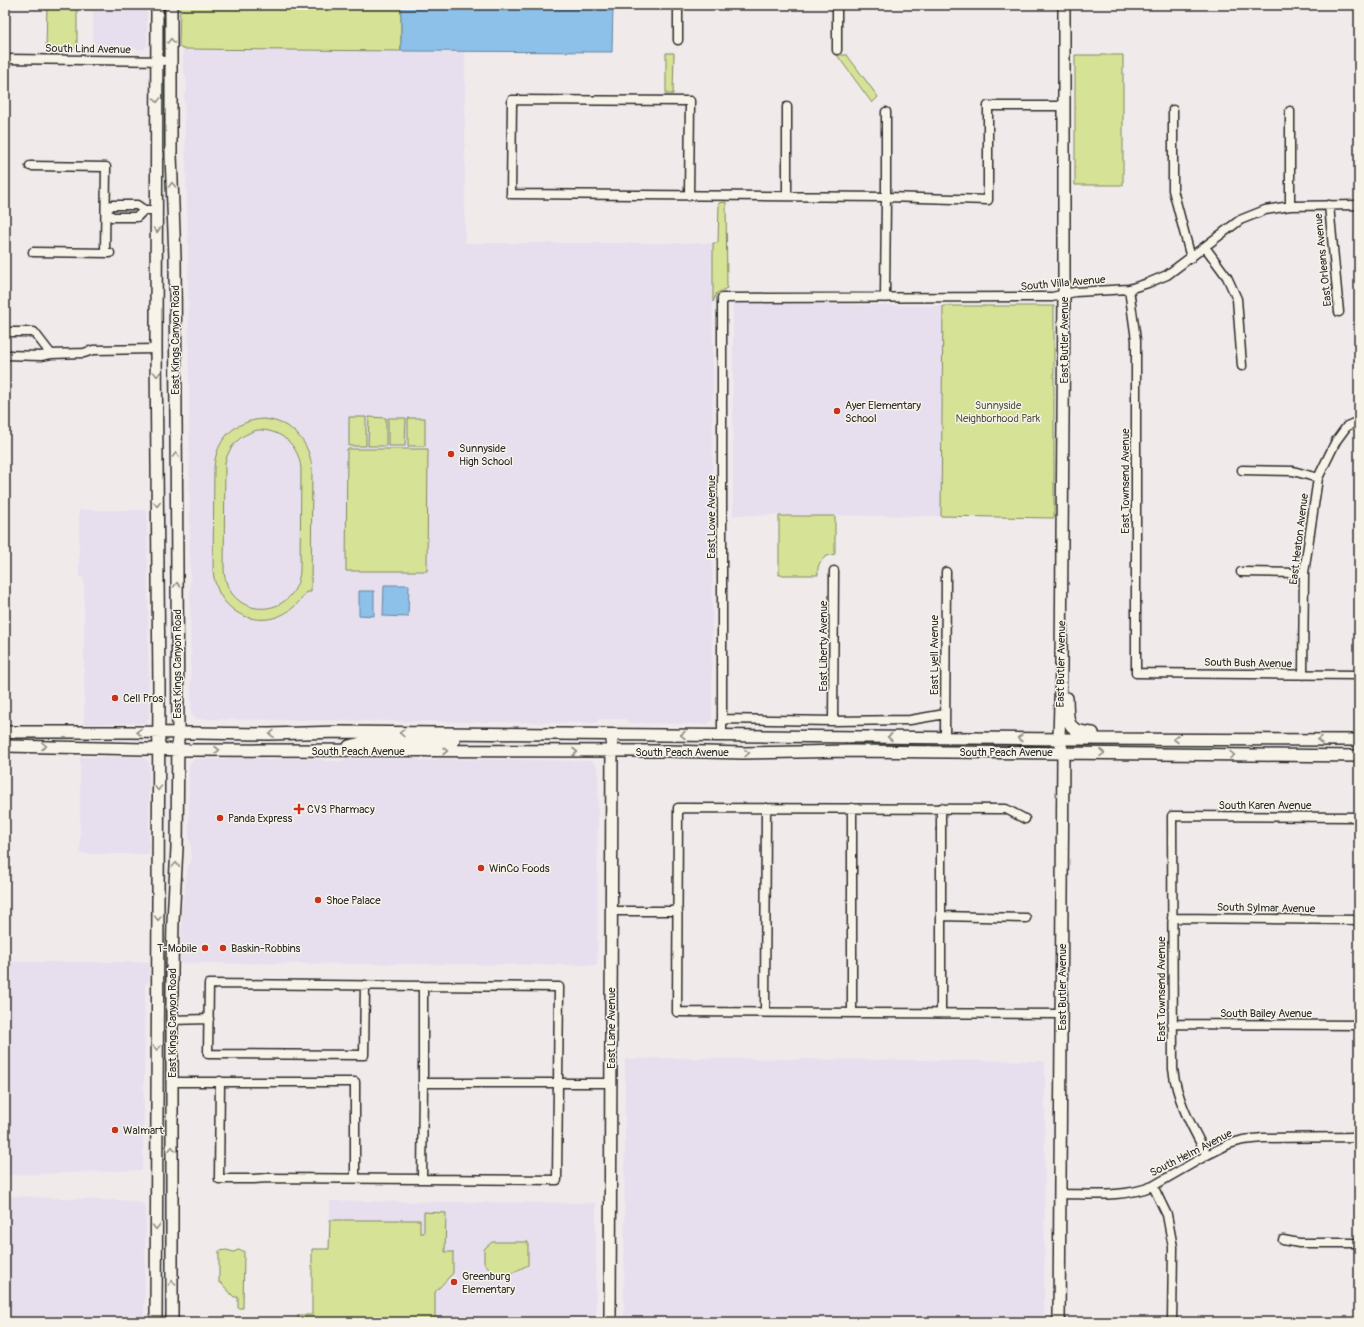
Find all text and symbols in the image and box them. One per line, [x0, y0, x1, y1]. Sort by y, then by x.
one-way arrow [167, 38, 175, 44]
street label: South Lind Avenue [45, 42, 132, 56]
one-way arrow [153, 97, 161, 103]
one-way arrow [168, 182, 177, 188]
street label: East Orleans Avenue [1312, 212, 1334, 307]
one-way arrow [153, 227, 161, 233]
street label: South Villa Avenue [1020, 273, 1106, 293]
street label: East Kings Canyon Road [169, 285, 182, 395]
street label: East Butler Avenue [1058, 296, 1071, 383]
one-way arrow [153, 371, 161, 377]
place label: Ayer Elementary School [845, 399, 921, 425]
park label: Sunnyside Neighborhood Park [956, 399, 1041, 425]
marker: Ayer Elementary School [832, 406, 842, 416]
street label: East Townsend Avenue [1119, 428, 1132, 534]
place label: Sunnyside High School [459, 442, 513, 468]
marker: Sunnyside High School [446, 449, 456, 459]
one-way arrow [172, 452, 180, 458]
street label: East Lowe Avenue [705, 475, 718, 559]
street label: East Heaton Avenue [1287, 492, 1311, 585]
one-way arrow [153, 501, 161, 507]
one-way arrow [173, 582, 181, 588]
street label: East Liberty Avenue [817, 600, 830, 691]
street label: East Kings Canyon Road [171, 609, 184, 719]
street label: East Lyell Avenue [928, 614, 941, 695]
street label: East Butler Avenue [1054, 620, 1068, 708]
street label: South Bush Avenue [1204, 656, 1293, 670]
place label: Cell Pros [123, 692, 163, 705]
marker: Cell Pros [110, 693, 120, 703]
one-way arrow [136, 728, 142, 736]
one-way arrow [399, 729, 405, 737]
one-way arrow [269, 730, 275, 738]
one-way arrow [680, 731, 686, 739]
one-way arrow [887, 733, 893, 741]
one-way arrow [1017, 734, 1023, 742]
one-way arrow [1173, 735, 1179, 743]
one-way arrow [1317, 736, 1323, 744]
one-way arrow [41, 742, 47, 751]
street label: South Peach Avenue [311, 745, 405, 758]
one-way arrow [214, 746, 220, 754]
street label: South Peach Avenue [635, 746, 729, 759]
street label: South Peach Avenue [959, 746, 1053, 759]
one-way arrow [442, 747, 448, 755]
one-way arrow [572, 748, 578, 756]
one-way arrow [744, 749, 750, 757]
one-way arrow [1099, 749, 1105, 757]
one-way arrow [1229, 750, 1235, 759]
one-way arrow [154, 785, 162, 791]
street label: South Karen Avenue [1219, 799, 1312, 812]
place label: CVS Pharmacy [307, 803, 375, 816]
marker: CVS Pharmacy [294, 804, 304, 814]
place label: Panda Express [228, 812, 292, 825]
marker: Panda Express [215, 813, 225, 823]
one-way arrow [172, 862, 181, 868]
place label: WinCo Foods [489, 862, 550, 875]
marker: WinCo Foods [476, 863, 486, 873]
place label: Shoe Palace [326, 894, 381, 907]
marker: Shoe Palace [313, 895, 323, 905]
street label: South Sylmar Avenue [1217, 901, 1316, 915]
one-way arrow [154, 915, 162, 921]
street label: East Townsend Avenue [1155, 936, 1168, 1042]
place label: T-Mobile [157, 942, 198, 955]
place label: Baskin-Robbins [231, 942, 301, 955]
marker: T-Mobile [200, 943, 210, 953]
marker: Baskin-Robbins [218, 943, 228, 953]
street label: East Butler Avenue [1056, 943, 1069, 1030]
street label: East Kings Canyon Road [166, 968, 179, 1078]
street label: East Lane Avenue [605, 987, 618, 1069]
street label: South Bailey Avenue [1220, 1007, 1313, 1020]
one-way arrow [153, 1045, 161, 1051]
place label: Walmart [123, 1124, 164, 1137]
marker: Walmart [110, 1125, 120, 1135]
street label: South Helm Avenue [1148, 1126, 1235, 1179]
one-way arrow [168, 1146, 176, 1152]
one-way arrow [152, 1224, 160, 1230]
place label: Greenburg Elementary [462, 1270, 515, 1296]
marker: Greenburg Elementary [449, 1277, 459, 1287]
one-way arrow [168, 1280, 176, 1286]

